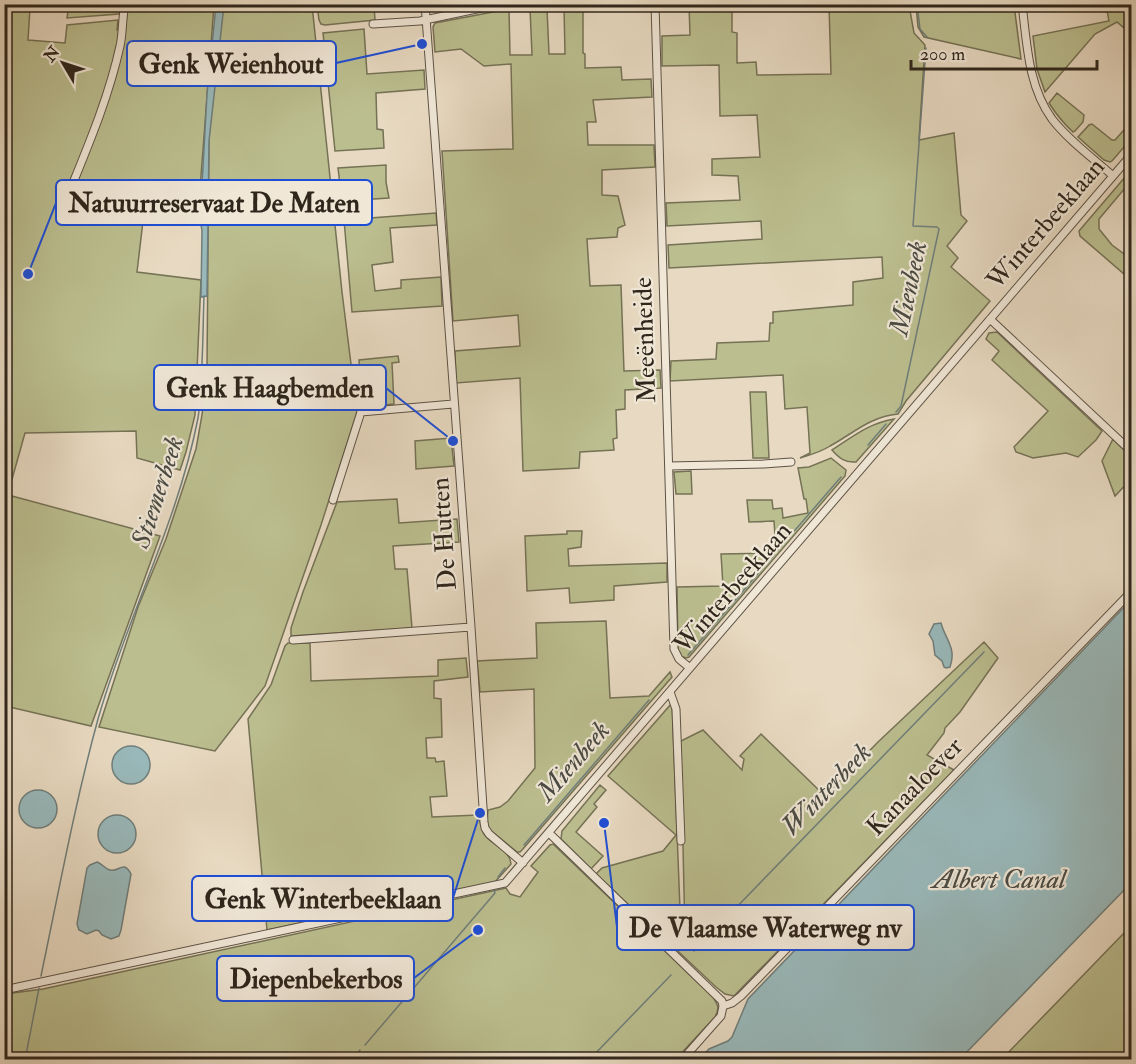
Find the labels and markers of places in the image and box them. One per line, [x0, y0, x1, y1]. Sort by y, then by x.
callout: Genk Weienhout [127, 41, 336, 86]
callout: Natuurreservaat De Maten [56, 180, 372, 225]
callout: Genk Haagbemden [154, 365, 386, 410]
callout: Genk Winterbeeklaan [192, 876, 453, 921]
callout: De Vlaamse Waterweg nv [617, 905, 914, 950]
callout: Diepenbekerbos [217, 956, 414, 1001]

